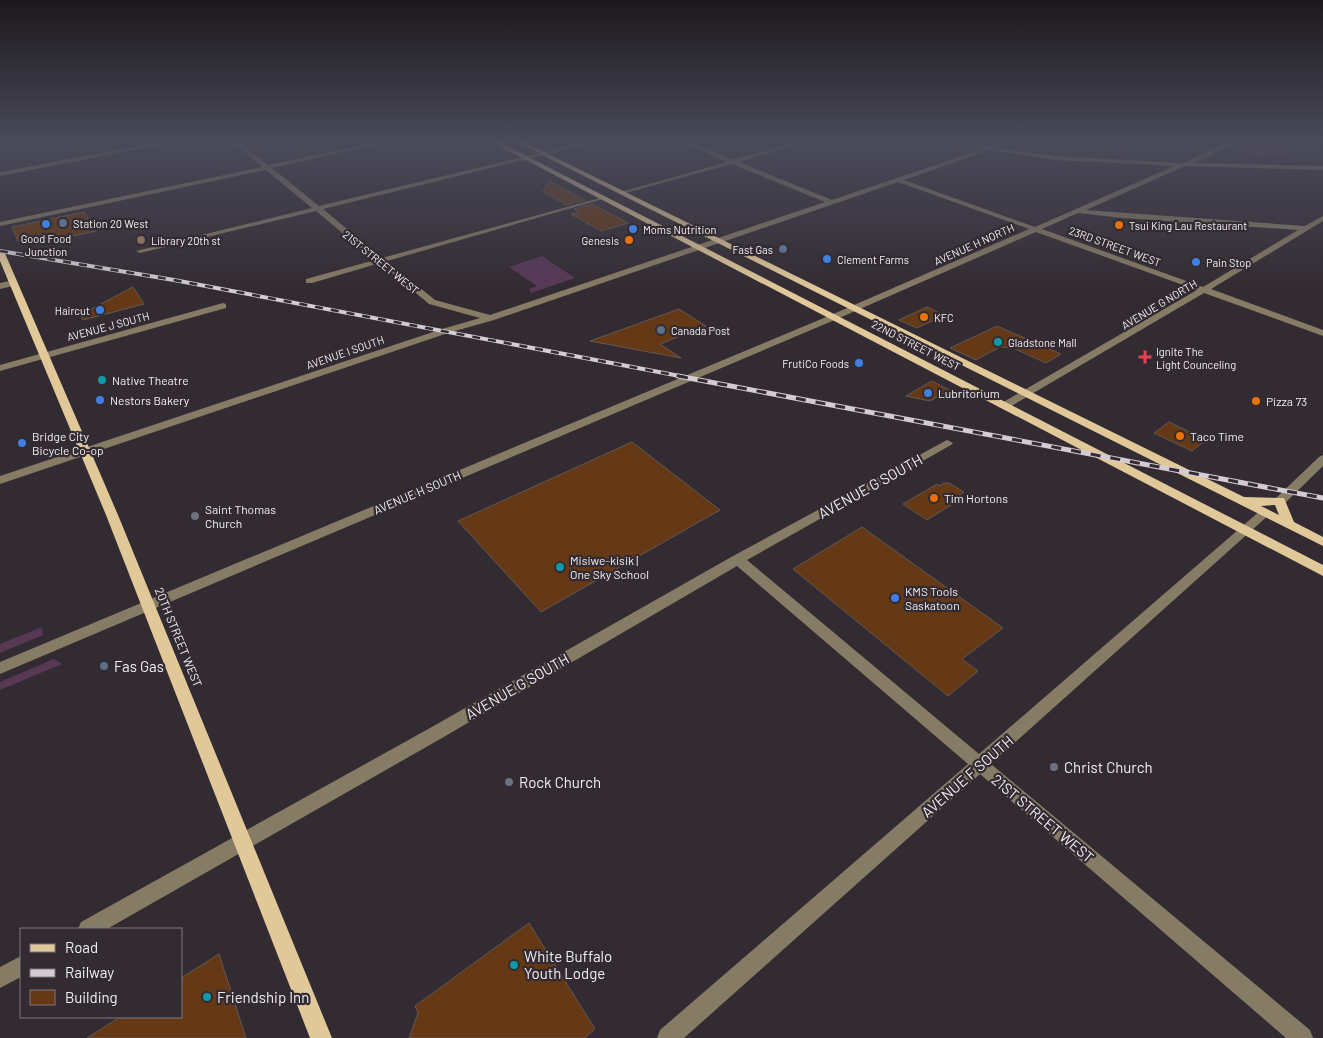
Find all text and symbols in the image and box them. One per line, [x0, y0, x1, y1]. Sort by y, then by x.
marker: Station 20 West [57, 217, 69, 229]
place label: Station 20 West [73, 217, 148, 230]
marker: Good Food Junction [40, 218, 52, 230]
marker: Tsui King Lau Restaurant [1113, 219, 1125, 231]
place label: Tsui King Lau Restaurant [1129, 219, 1247, 232]
street label: AVENUE H NORTH [932, 220, 1016, 268]
marker: Moms Nutrition [627, 223, 639, 235]
place label: Moms Nutrition [643, 223, 716, 236]
street label: 23RD STREET WEST [1067, 223, 1163, 269]
street label: 21ST STREET WEST [340, 227, 422, 297]
place label: Good Food Junction [21, 232, 71, 258]
marker: Library 20th st [135, 234, 147, 246]
place label: Library 20th st [151, 234, 221, 247]
place label: Genesis [581, 234, 619, 247]
marker: Genesis [623, 234, 635, 246]
place label: Fast Gas [732, 243, 773, 256]
marker: Fast Gas [777, 243, 789, 255]
marker: Clement Farms [821, 253, 833, 265]
place label: Clement Farms [837, 253, 909, 266]
marker: Pain Stop [1190, 256, 1202, 268]
place label: Pain Stop [1206, 256, 1251, 269]
street label: AVENUE G NORTH [1119, 276, 1199, 332]
place label: Haircut [55, 304, 90, 317]
marker: Haircut [94, 304, 106, 316]
street label: AVENUE J SOUTH [65, 309, 151, 343]
marker: KFC [918, 311, 930, 323]
place label: KFC [934, 311, 954, 324]
street label: 22ND STREET WEST [870, 317, 962, 373]
marker: Canada Post [655, 324, 667, 336]
place label: Canada Post [671, 324, 730, 337]
street label: AVENUE I SOUTH [304, 333, 386, 371]
marker: Gladstone Mall [992, 336, 1004, 348]
place label: Gladstone Mall [1008, 336, 1076, 349]
place label: Ignite The Light Counceling [1156, 345, 1236, 371]
marker: Ignite The Light Counceling [1138, 350, 1152, 364]
place label: FrutiCo Foods [782, 357, 849, 370]
marker: FrutiCo Foods [853, 357, 865, 369]
place label: Native Theatre [112, 373, 189, 387]
marker: Native Theatre [96, 374, 108, 386]
place label: Lubritorium [938, 386, 1000, 400]
marker: Lubritorium [922, 387, 934, 399]
place label: Nestors Bakery [110, 393, 190, 407]
marker: Nestors Bakery [94, 394, 106, 406]
place label: Pizza 73 [1266, 394, 1307, 408]
marker: Pizza 73 [1250, 395, 1262, 407]
place label: Bridge City Bicycle Co-op [32, 429, 104, 457]
place label: Taco Time [1190, 429, 1244, 443]
marker: Taco Time [1174, 430, 1186, 442]
marker: Bridge City Bicycle Co-op [16, 437, 28, 449]
street label: AVENUE G SOUTH [815, 450, 925, 522]
street label: AVENUE H SOUTH [371, 467, 463, 517]
place label: Tim Hortons [944, 491, 1008, 505]
marker: Tim Hortons [928, 492, 940, 504]
place label: Saint Thomas Church [205, 502, 276, 530]
marker: Saint Thomas Church [189, 510, 201, 522]
place label: Misiwe-kisik | One Sky School [570, 553, 649, 581]
marker: Misiwe-kisik | One Sky School [554, 561, 566, 573]
place label: KMS Tools Saskatoon [905, 584, 960, 612]
street label: 20TH STREET WEST [153, 585, 205, 689]
marker: KMS Tools Saskatoon [889, 592, 901, 604]
street label: AVENUE G SOUTH [462, 649, 572, 723]
place label: Fas Gas [114, 657, 164, 675]
marker: Fas Gas [98, 660, 110, 672]
street label: AVENUE F SOUTH [917, 731, 1017, 821]
place label: Christ Church [1064, 758, 1153, 776]
marker: Christ Church [1048, 761, 1060, 773]
street label: 21ST STREET WEST [988, 770, 1098, 866]
place label: Rock Church [519, 773, 601, 791]
marker: Rock Church [503, 776, 515, 788]
legend [20, 928, 182, 1018]
text: Road [65, 938, 98, 956]
place label: White Buffalo Youth Lodge [524, 947, 612, 982]
marker: White Buffalo Youth Lodge [508, 959, 520, 971]
text: Railway [65, 963, 114, 981]
text: Building [65, 988, 118, 1006]
place label: Friendship Inn [217, 988, 309, 1006]
marker: Friendship Inn [201, 991, 213, 1003]

